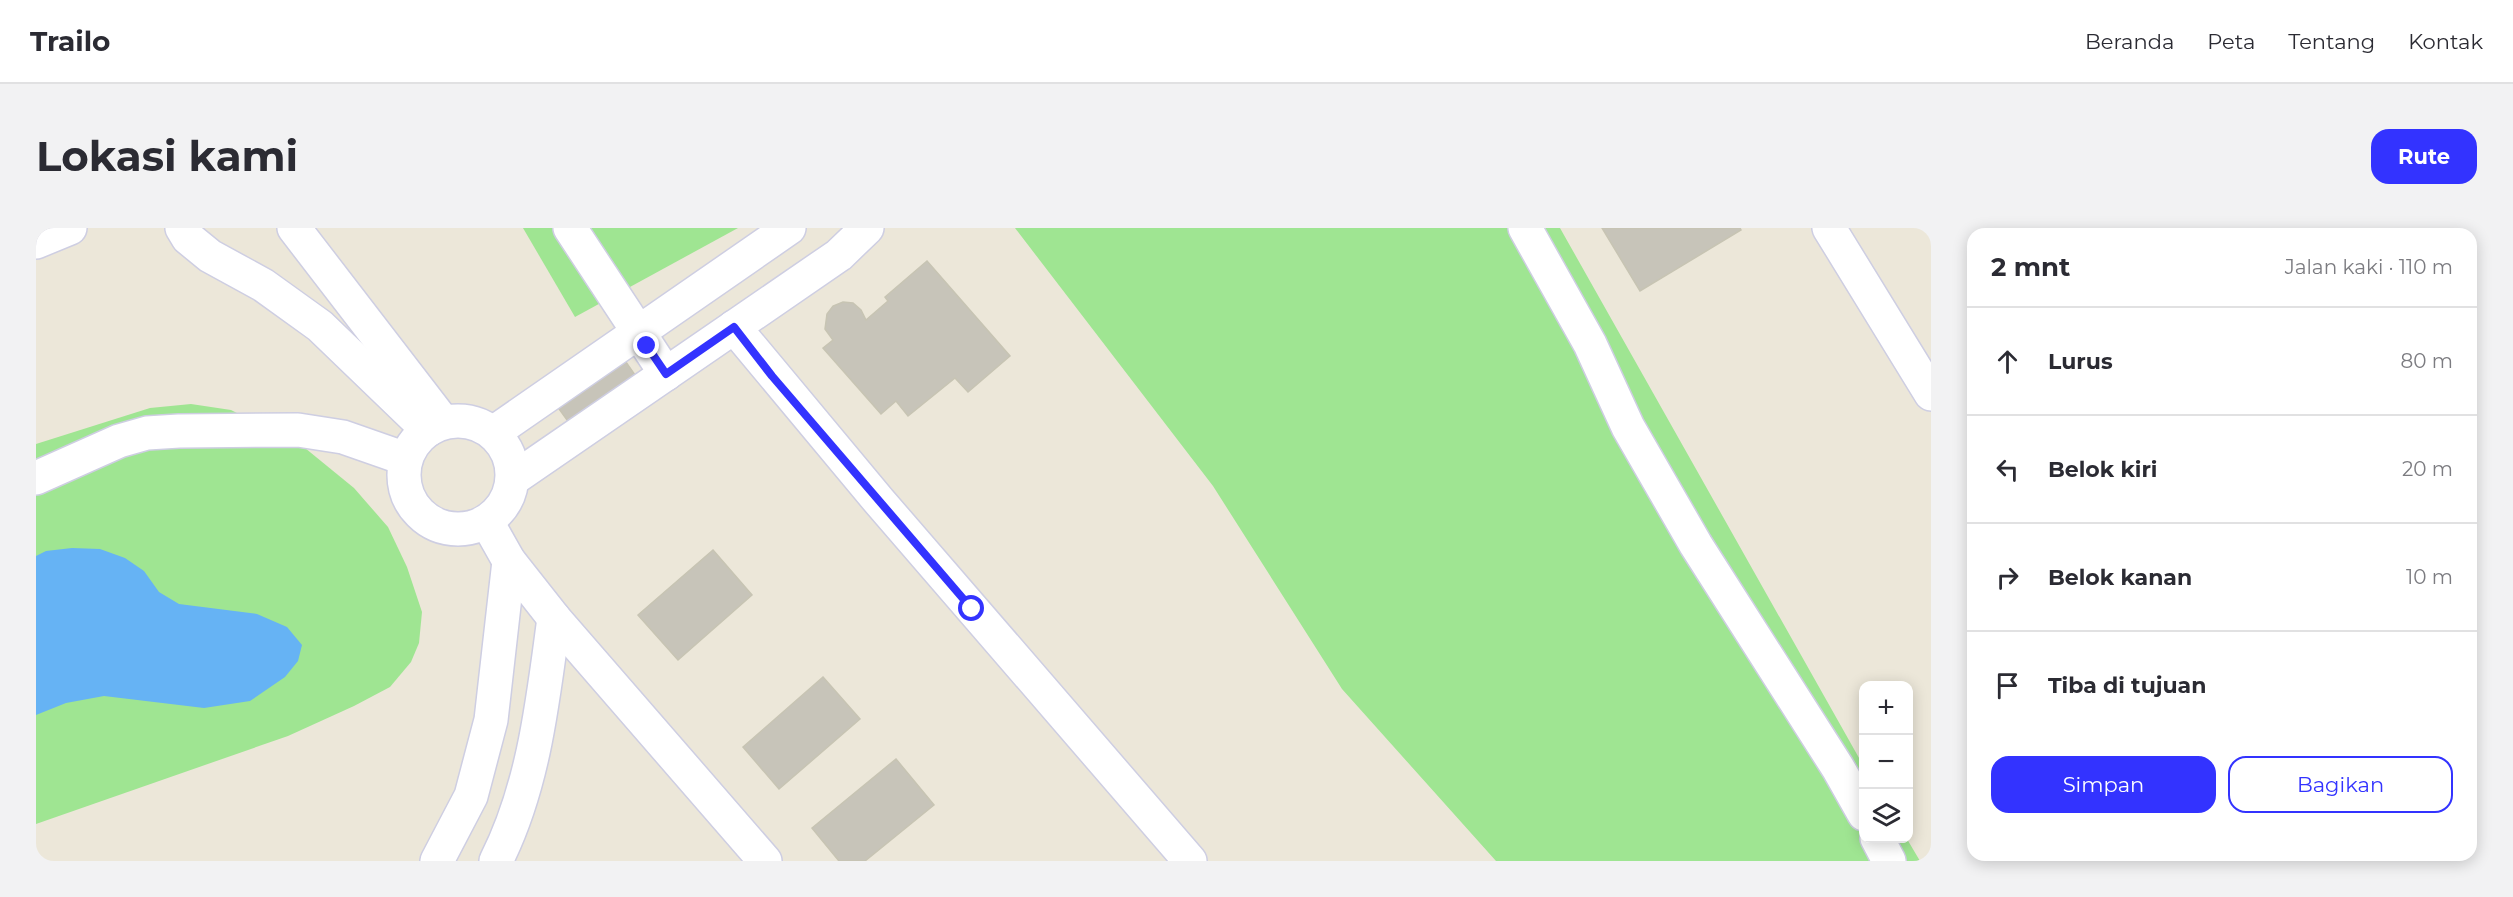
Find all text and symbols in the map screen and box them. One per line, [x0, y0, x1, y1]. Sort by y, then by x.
text: Trailo [30, 24, 110, 58]
text: Beranda [2085, 29, 2174, 54]
text: Peta [2207, 29, 2255, 54]
text: Tentang [2288, 29, 2375, 54]
text: Kontak [2408, 29, 2483, 54]
button: Rute [2371, 129, 2477, 184]
text: Lokasi kami [36, 130, 298, 182]
text: 2 mnt [1991, 251, 2070, 283]
text: Jalan kaki · 110 m [2285, 255, 2453, 279]
route end [633, 332, 659, 358]
icon: ahead [1991, 345, 2024, 378]
text: Lurus [2048, 348, 2113, 375]
text: 80 m [2401, 349, 2453, 373]
icon: left [1991, 453, 2024, 486]
text: Belok kiri [2048, 456, 2157, 483]
text: 20 m [2402, 457, 2453, 481]
icon: right [1991, 561, 2024, 594]
text: Belok kanan [2048, 564, 2192, 591]
text: 10 m [2406, 565, 2453, 589]
route start [958, 595, 984, 621]
icon: arrive [1991, 669, 2024, 702]
text: Tiba di tujuan [2048, 672, 2206, 699]
map controls [1859, 681, 1913, 843]
button: + [1859, 681, 1913, 735]
button: − [1859, 735, 1913, 789]
button: Simpan [1991, 756, 2216, 813]
button: Bagikan [2228, 756, 2453, 813]
button: layers [1859, 789, 1913, 843]

